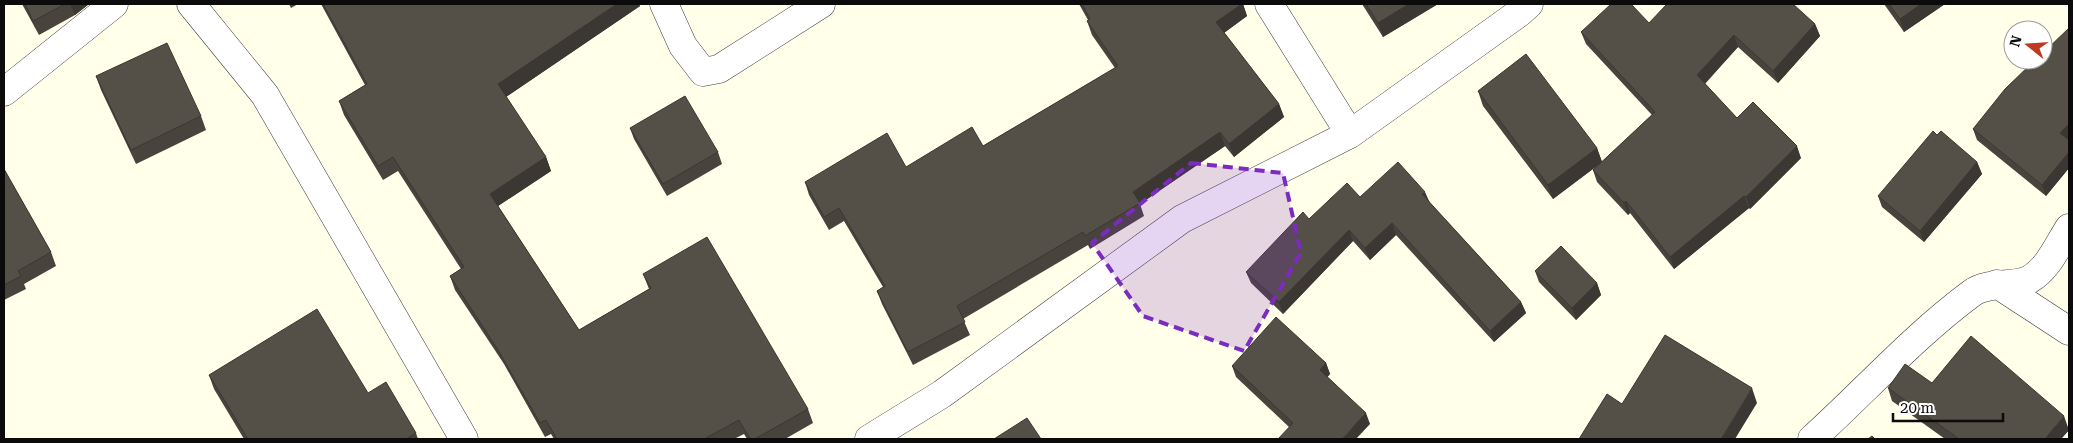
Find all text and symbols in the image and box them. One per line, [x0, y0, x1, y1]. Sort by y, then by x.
north arrow [2003, 20, 2053, 70]
text: N [2006, 33, 2025, 49]
scale bar [1893, 390, 2003, 422]
text: 20 m [1900, 399, 1935, 417]

